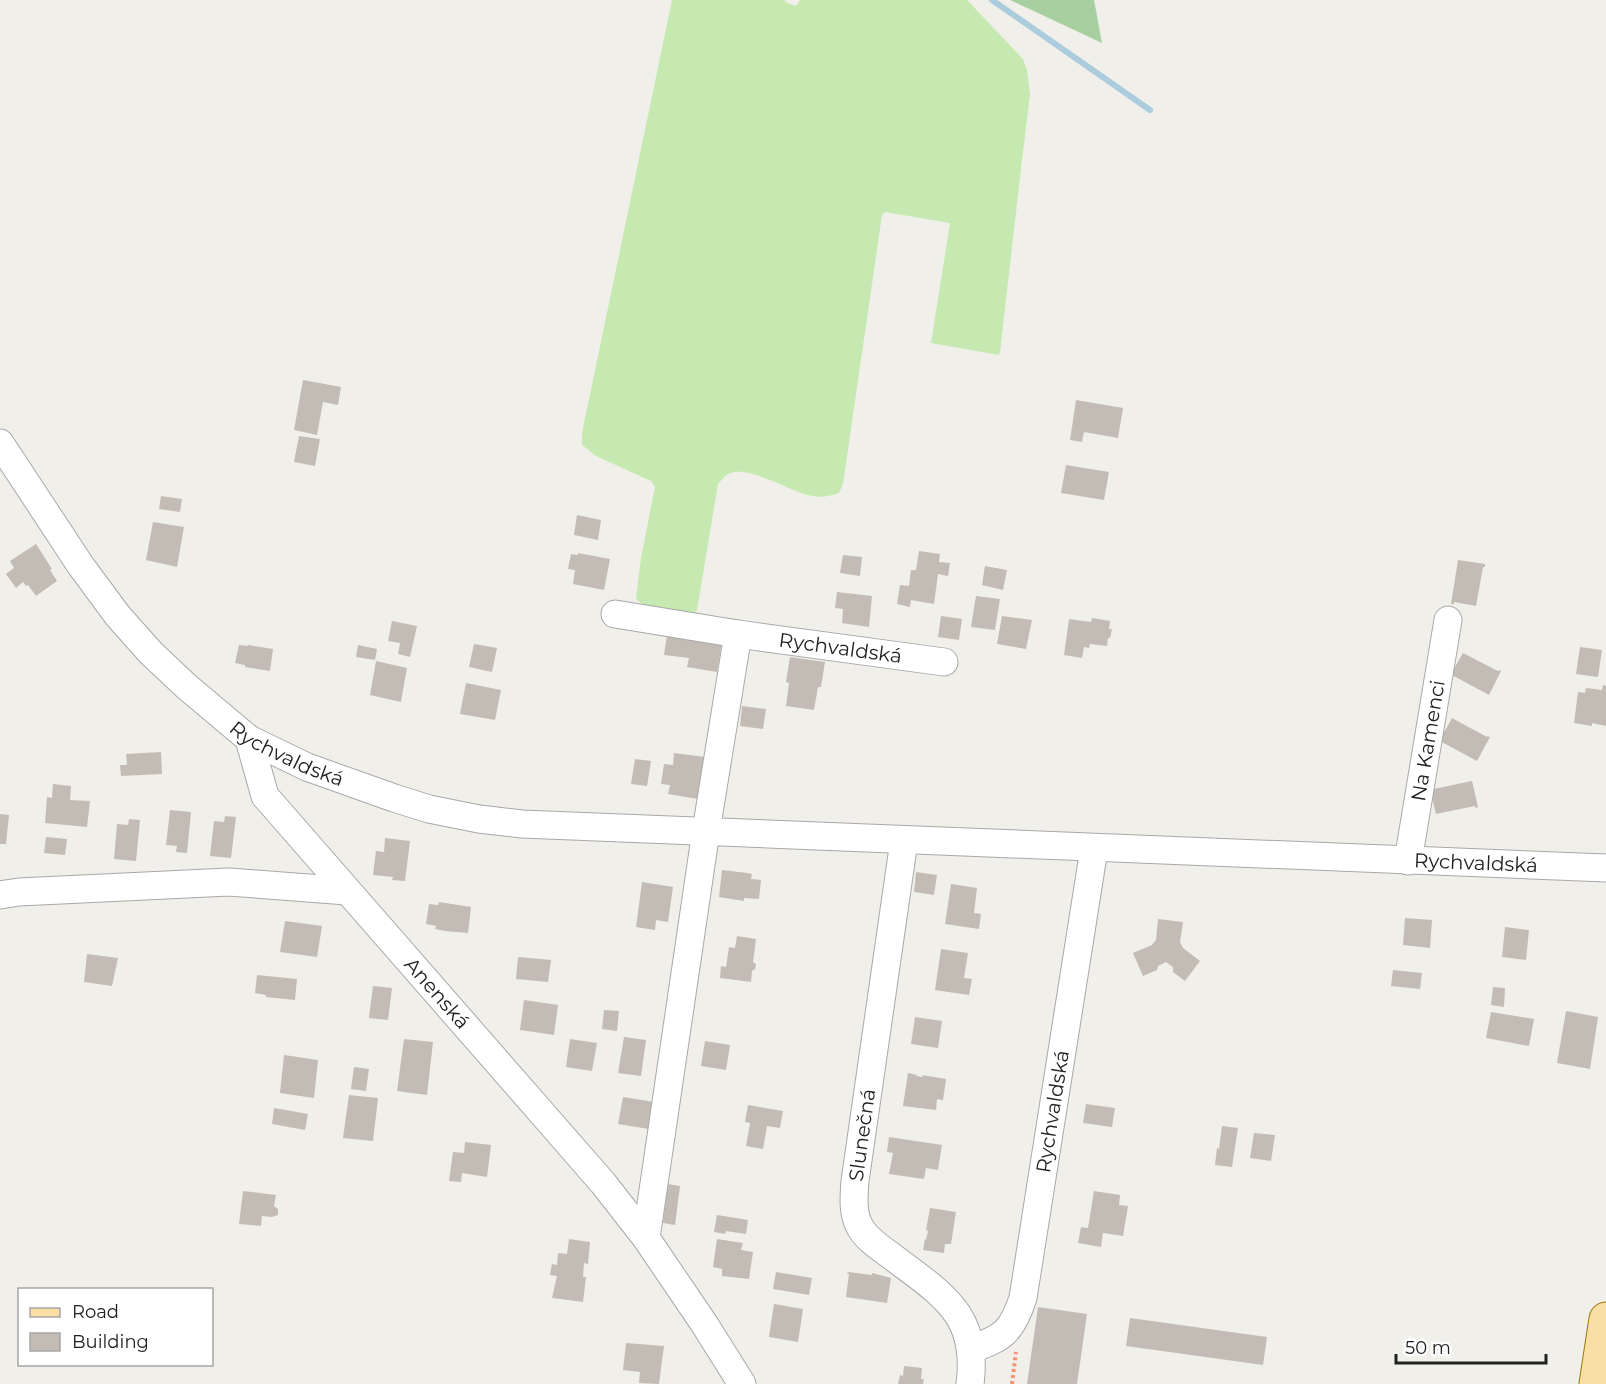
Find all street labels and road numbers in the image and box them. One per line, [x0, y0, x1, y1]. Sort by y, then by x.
street label: Rychvaldská [777, 628, 904, 668]
street label: Na Kamenci [1406, 678, 1450, 803]
street label: Rychvaldská [225, 716, 347, 791]
street label: Rychvaldská [1414, 848, 1538, 877]
street label: Anenská [400, 953, 475, 1034]
street label: Rychvaldská [1031, 1048, 1074, 1175]
street label: Slunečná [844, 1087, 880, 1183]

